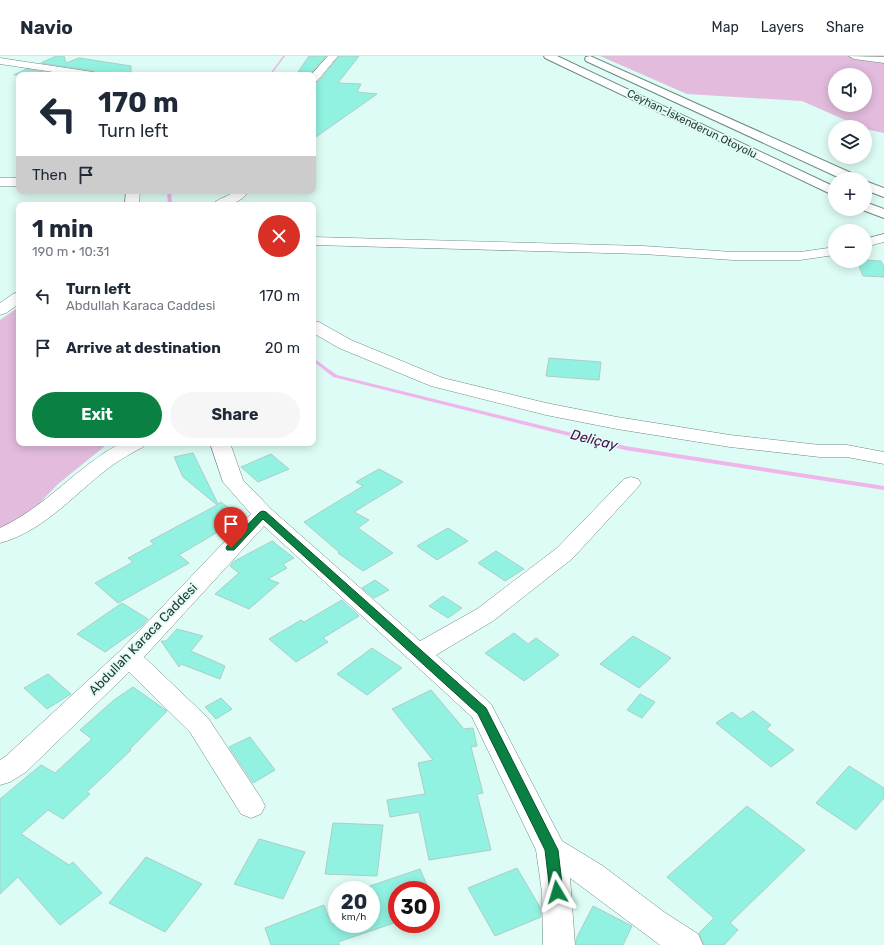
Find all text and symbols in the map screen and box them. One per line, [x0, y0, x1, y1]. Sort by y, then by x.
text: Navio [20, 16, 73, 39]
text: Map [712, 19, 739, 36]
text: Layers [761, 19, 804, 36]
text: Share [826, 19, 864, 36]
map controls [828, 68, 872, 268]
button: sound [828, 68, 872, 112]
text: 170 m [98, 86, 179, 119]
street label: Ceyhan-İskenderun Otoyolu [625, 86, 760, 161]
icon: left [32, 88, 84, 140]
text: Turn left [98, 120, 168, 142]
button: layers [828, 120, 872, 164]
icon: arrive [75, 164, 97, 186]
text: Then [32, 166, 67, 184]
button: + [828, 172, 872, 216]
text: 1 min [32, 215, 93, 243]
button: close [258, 215, 300, 257]
button: − [828, 224, 872, 268]
text: 190 m · 10:31 [32, 244, 109, 259]
text: Turn left [66, 280, 131, 298]
icon: left [32, 285, 54, 307]
text: 170 m [259, 287, 300, 305]
text: Abdullah Karaca Caddesi [66, 298, 215, 313]
icon: arrive [32, 337, 54, 359]
text: Arrive at destination [66, 339, 221, 357]
text: 20 m [265, 339, 300, 357]
button: Exit [32, 392, 162, 438]
button: Share [170, 392, 300, 438]
water label: Deliçay [569, 426, 621, 454]
pin [214, 507, 248, 548]
icon: arrive [220, 513, 242, 535]
street label: Abdullah Karaca Caddesi [86, 580, 200, 698]
position arrow [536, 871, 578, 913]
speed limit sign: 30 [388, 881, 440, 933]
text: 20 [341, 890, 367, 914]
text: km/h [342, 911, 366, 923]

